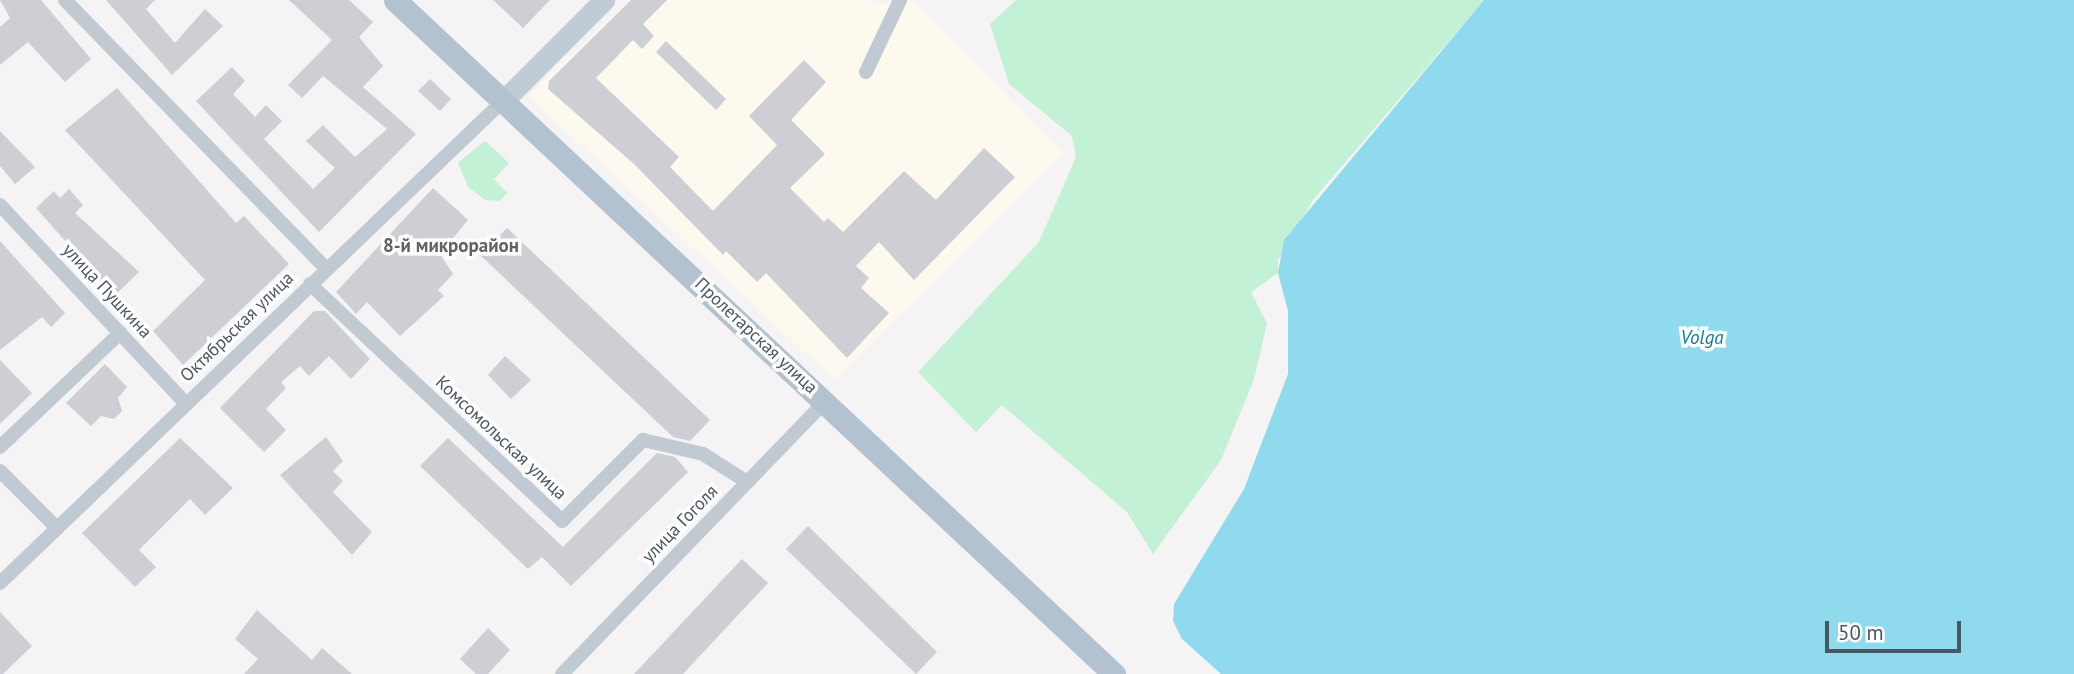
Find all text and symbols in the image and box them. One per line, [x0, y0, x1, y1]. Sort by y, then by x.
district label: 8-й микрорайон [383, 235, 519, 257]
street label: улица Пушкина [58, 239, 156, 343]
street label: Октябрьская улица [176, 267, 298, 387]
street label: Пролетарская улица [690, 274, 822, 398]
water label: Volga [1680, 327, 1724, 349]
street label: Комсомольская улица [431, 372, 571, 504]
street label: улица Гоголя [638, 481, 722, 567]
scale bar [1829, 608, 1966, 652]
text: 50 m [1838, 619, 1884, 646]

